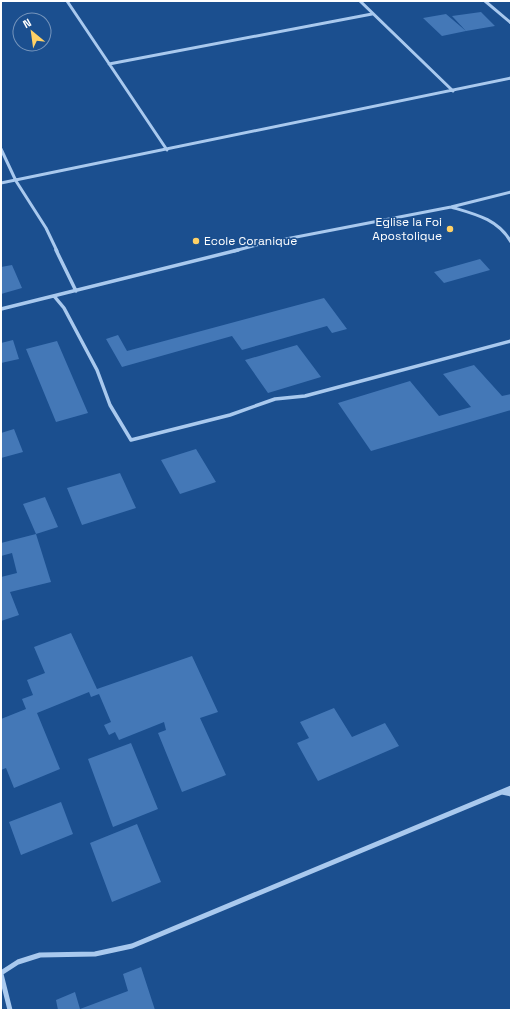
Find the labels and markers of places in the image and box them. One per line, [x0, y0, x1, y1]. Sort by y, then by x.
place label: Eglise la Foi Apostolique [372, 214, 442, 244]
marker: Eglise la Foi Apostolique [445, 224, 455, 234]
place label: Ecole Coranique [204, 233, 297, 249]
marker: Ecole Coranique [191, 236, 201, 246]

